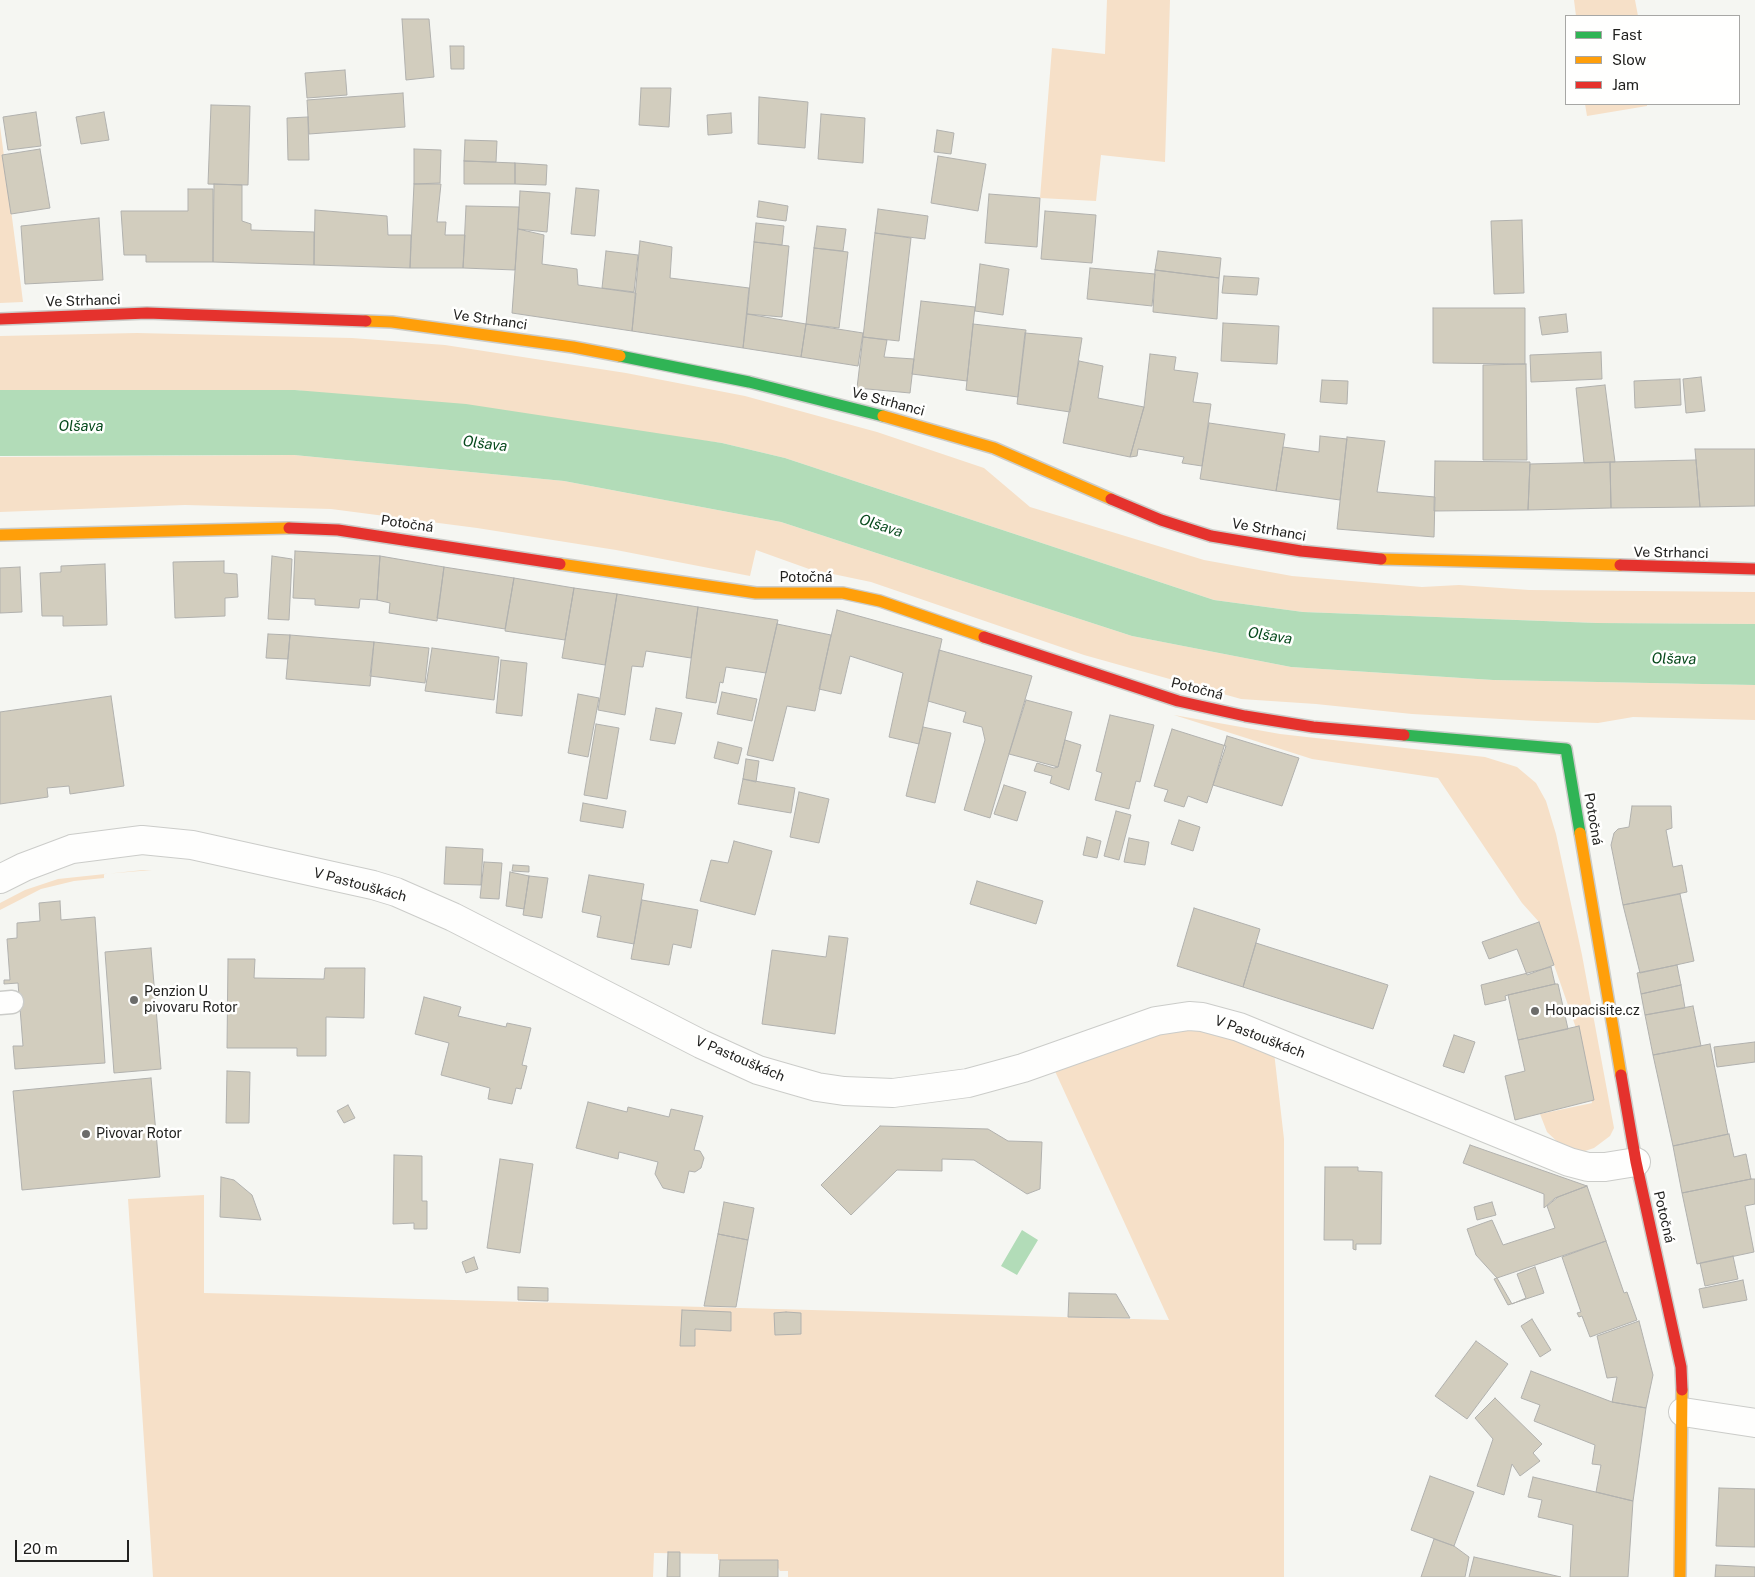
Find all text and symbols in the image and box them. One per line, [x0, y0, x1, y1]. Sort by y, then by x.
legend [1565, 15, 1740, 105]
text: Fast [1612, 26, 1642, 43]
text: Slow [1612, 51, 1646, 68]
text: Jam [1612, 76, 1639, 93]
street label: Ve Strhanci [45, 291, 121, 311]
street label: Ve Strhanci [452, 306, 528, 334]
street label: Ve Strhanci [850, 384, 926, 420]
water label: Olšava [59, 417, 103, 435]
water label: Olšava [462, 432, 508, 456]
water label: Olšava [857, 511, 905, 541]
street label: Potočná [380, 512, 434, 536]
street label: Ve Strhanci [1231, 515, 1307, 545]
street label: Ve Strhanci [1633, 544, 1709, 562]
street label: Potočná [780, 570, 832, 586]
water label: Olšava [1246, 624, 1294, 648]
water label: Olšava [1651, 650, 1697, 668]
street label: Potočná [1169, 674, 1225, 704]
street label: Potočná [1580, 791, 1606, 847]
street label: V Pastouškách [312, 865, 408, 905]
place label: Penzion U pivovaru Rotor [144, 984, 238, 1016]
marker: Penzion U pivovaru Rotor [128, 994, 140, 1006]
place label: Houpacisite.cz [1545, 1003, 1640, 1019]
marker: Houpacisite.cz [1529, 1005, 1541, 1017]
street label: V Pastouškách [1212, 1012, 1308, 1062]
street label: V Pastouškách [693, 1033, 787, 1085]
place label: Pivovar Rotor [96, 1126, 182, 1142]
marker: Pivovar Rotor [80, 1128, 92, 1140]
street label: Potočná [1650, 1189, 1678, 1245]
scale bar [18, 1530, 131, 1562]
text: 20 m [23, 1540, 58, 1557]

